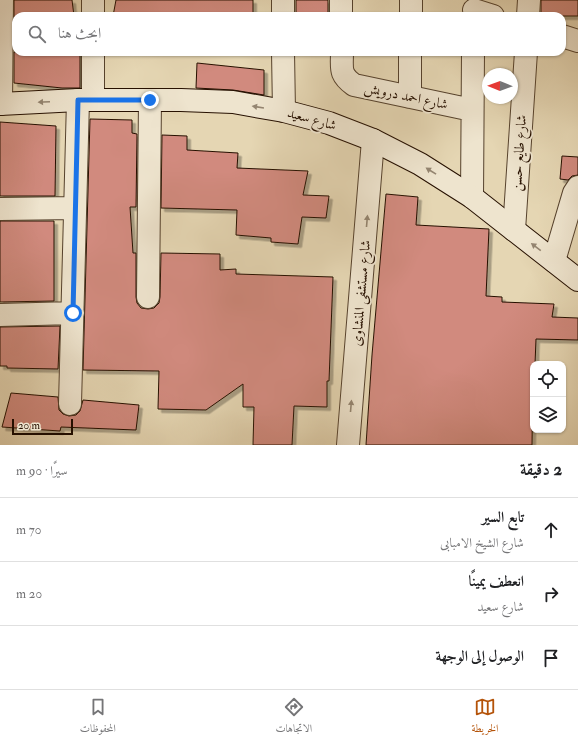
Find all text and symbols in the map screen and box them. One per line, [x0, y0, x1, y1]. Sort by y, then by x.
search box [12, 12, 566, 56]
icon: search [26, 23, 48, 45]
text: ابحث هنا [58, 24, 101, 43]
north arrow [482, 68, 518, 104]
street label: شارع احمد درويش [362, 79, 449, 116]
route end [141, 91, 159, 109]
one-way arrow [38, 98, 50, 105]
one-way arrow [252, 104, 264, 110]
street label: شارع سعيد [285, 104, 339, 137]
street label: شارع طايع حسن [508, 114, 535, 192]
one-way arrow [425, 167, 437, 174]
one-way arrow [363, 215, 370, 227]
street label: شارع مستشفى المنشاوى [348, 239, 377, 347]
one-way arrow [530, 243, 541, 252]
route start [64, 304, 82, 322]
map controls [530, 361, 566, 433]
button: locate [530, 361, 566, 397]
button: layers [530, 397, 566, 433]
one-way arrow [348, 400, 355, 412]
scale bar [12, 417, 73, 436]
text: 20 m [18, 419, 40, 432]
text: 2 دقيقة [520, 459, 562, 480]
text: سيرًا · 90 m [16, 463, 68, 479]
text: تابع السير [482, 508, 524, 527]
icon: ahead [540, 519, 562, 541]
text: 70 m [16, 522, 41, 538]
text: شارع الشيخ الامبابى [440, 535, 524, 551]
text: انعطف يمينًا [469, 572, 524, 591]
icon: right [540, 583, 562, 605]
text: 20 m [16, 586, 42, 602]
text: شارع سعيد [477, 599, 524, 615]
text: الوصول إلى الوجهة [436, 647, 524, 666]
icon: arrive [540, 647, 562, 669]
tab: المحفوظات [80, 696, 116, 739]
tab: الاتجاهات [275, 696, 312, 739]
tab: الخريطة [472, 696, 498, 739]

